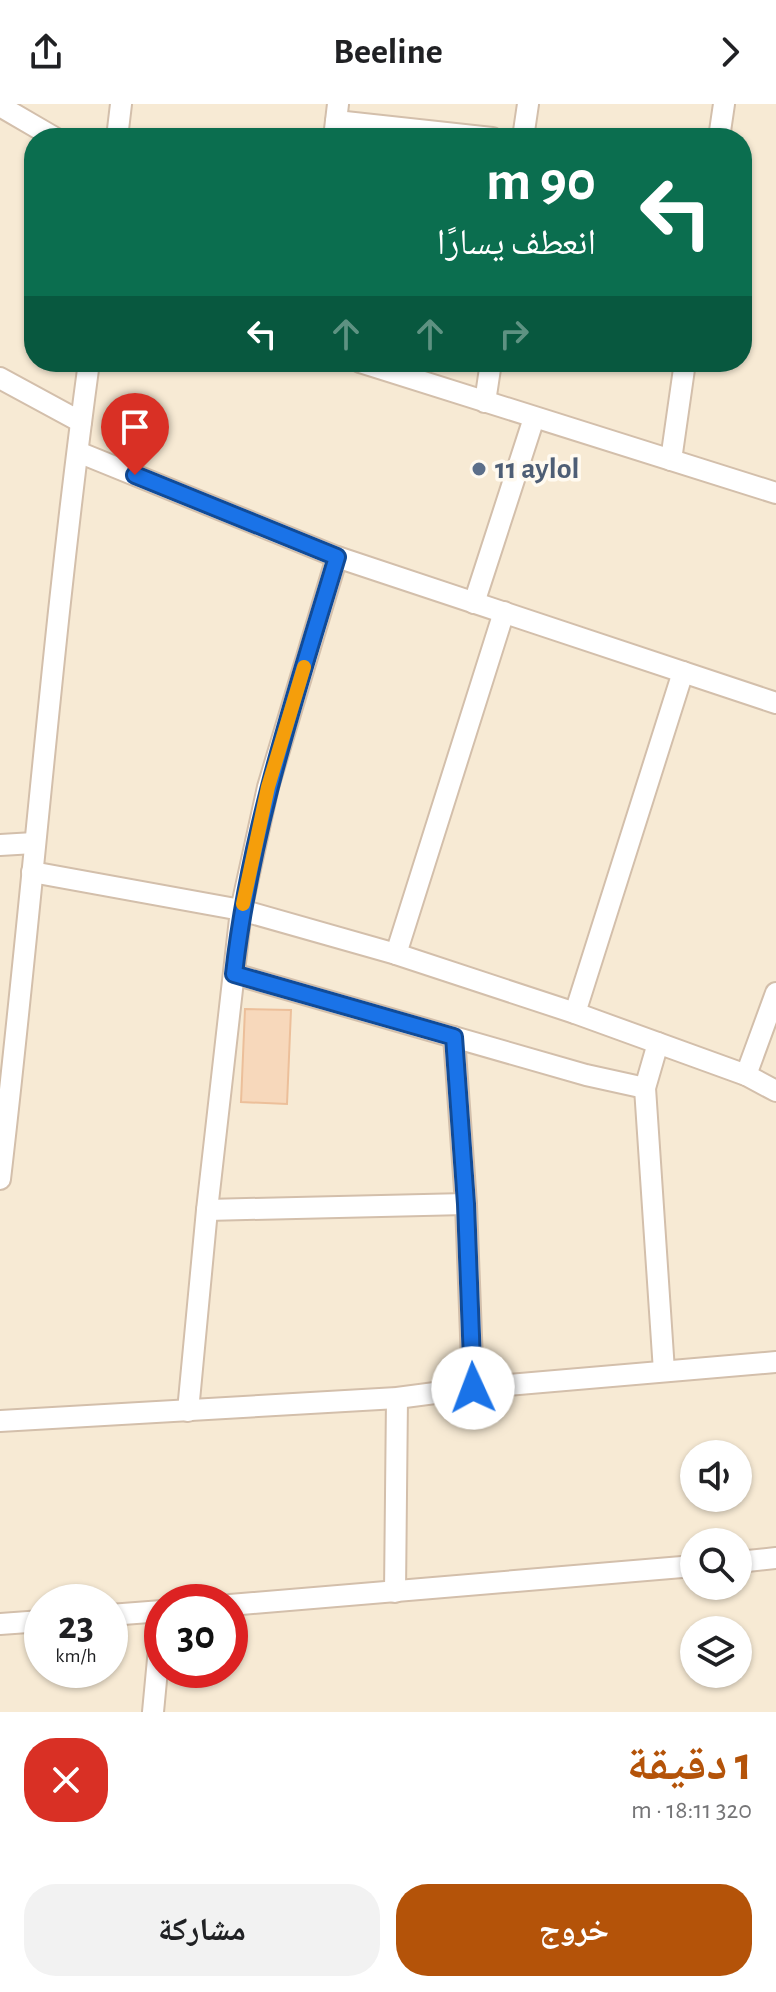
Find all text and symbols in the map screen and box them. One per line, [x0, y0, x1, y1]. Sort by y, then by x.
icon: share [24, 30, 68, 74]
icon: forward [708, 30, 752, 74]
text: Beeline [333, 34, 443, 70]
text: 90 m [486, 154, 596, 210]
icon: left [624, 160, 728, 264]
text: انعطف يسارًا [437, 225, 596, 261]
icon: left [240, 312, 284, 356]
icon: ahead [324, 312, 368, 356]
icon: ahead [408, 312, 452, 356]
icon: right [492, 312, 536, 356]
pin [101, 393, 169, 475]
icon: arrive [113, 405, 157, 449]
place label: 11 aylol [495, 454, 579, 484]
marker: 11 aylol [470, 460, 488, 478]
position arrow [431, 1346, 515, 1430]
map controls [680, 1440, 752, 1688]
button: sound [680, 1440, 752, 1512]
button: search [680, 1528, 752, 1600]
speed limit sign: 30 [144, 1584, 248, 1688]
text: 23 [58, 1606, 94, 1646]
button: layers [680, 1616, 752, 1688]
text: km/h [55, 1646, 97, 1666]
button: close [24, 1738, 108, 1822]
text: 1 دقيقة [627, 1741, 752, 1789]
text: 320 m · 18:11 [631, 1797, 752, 1823]
button: مشاركة [24, 1884, 380, 1976]
button: خروج [396, 1884, 752, 1976]

